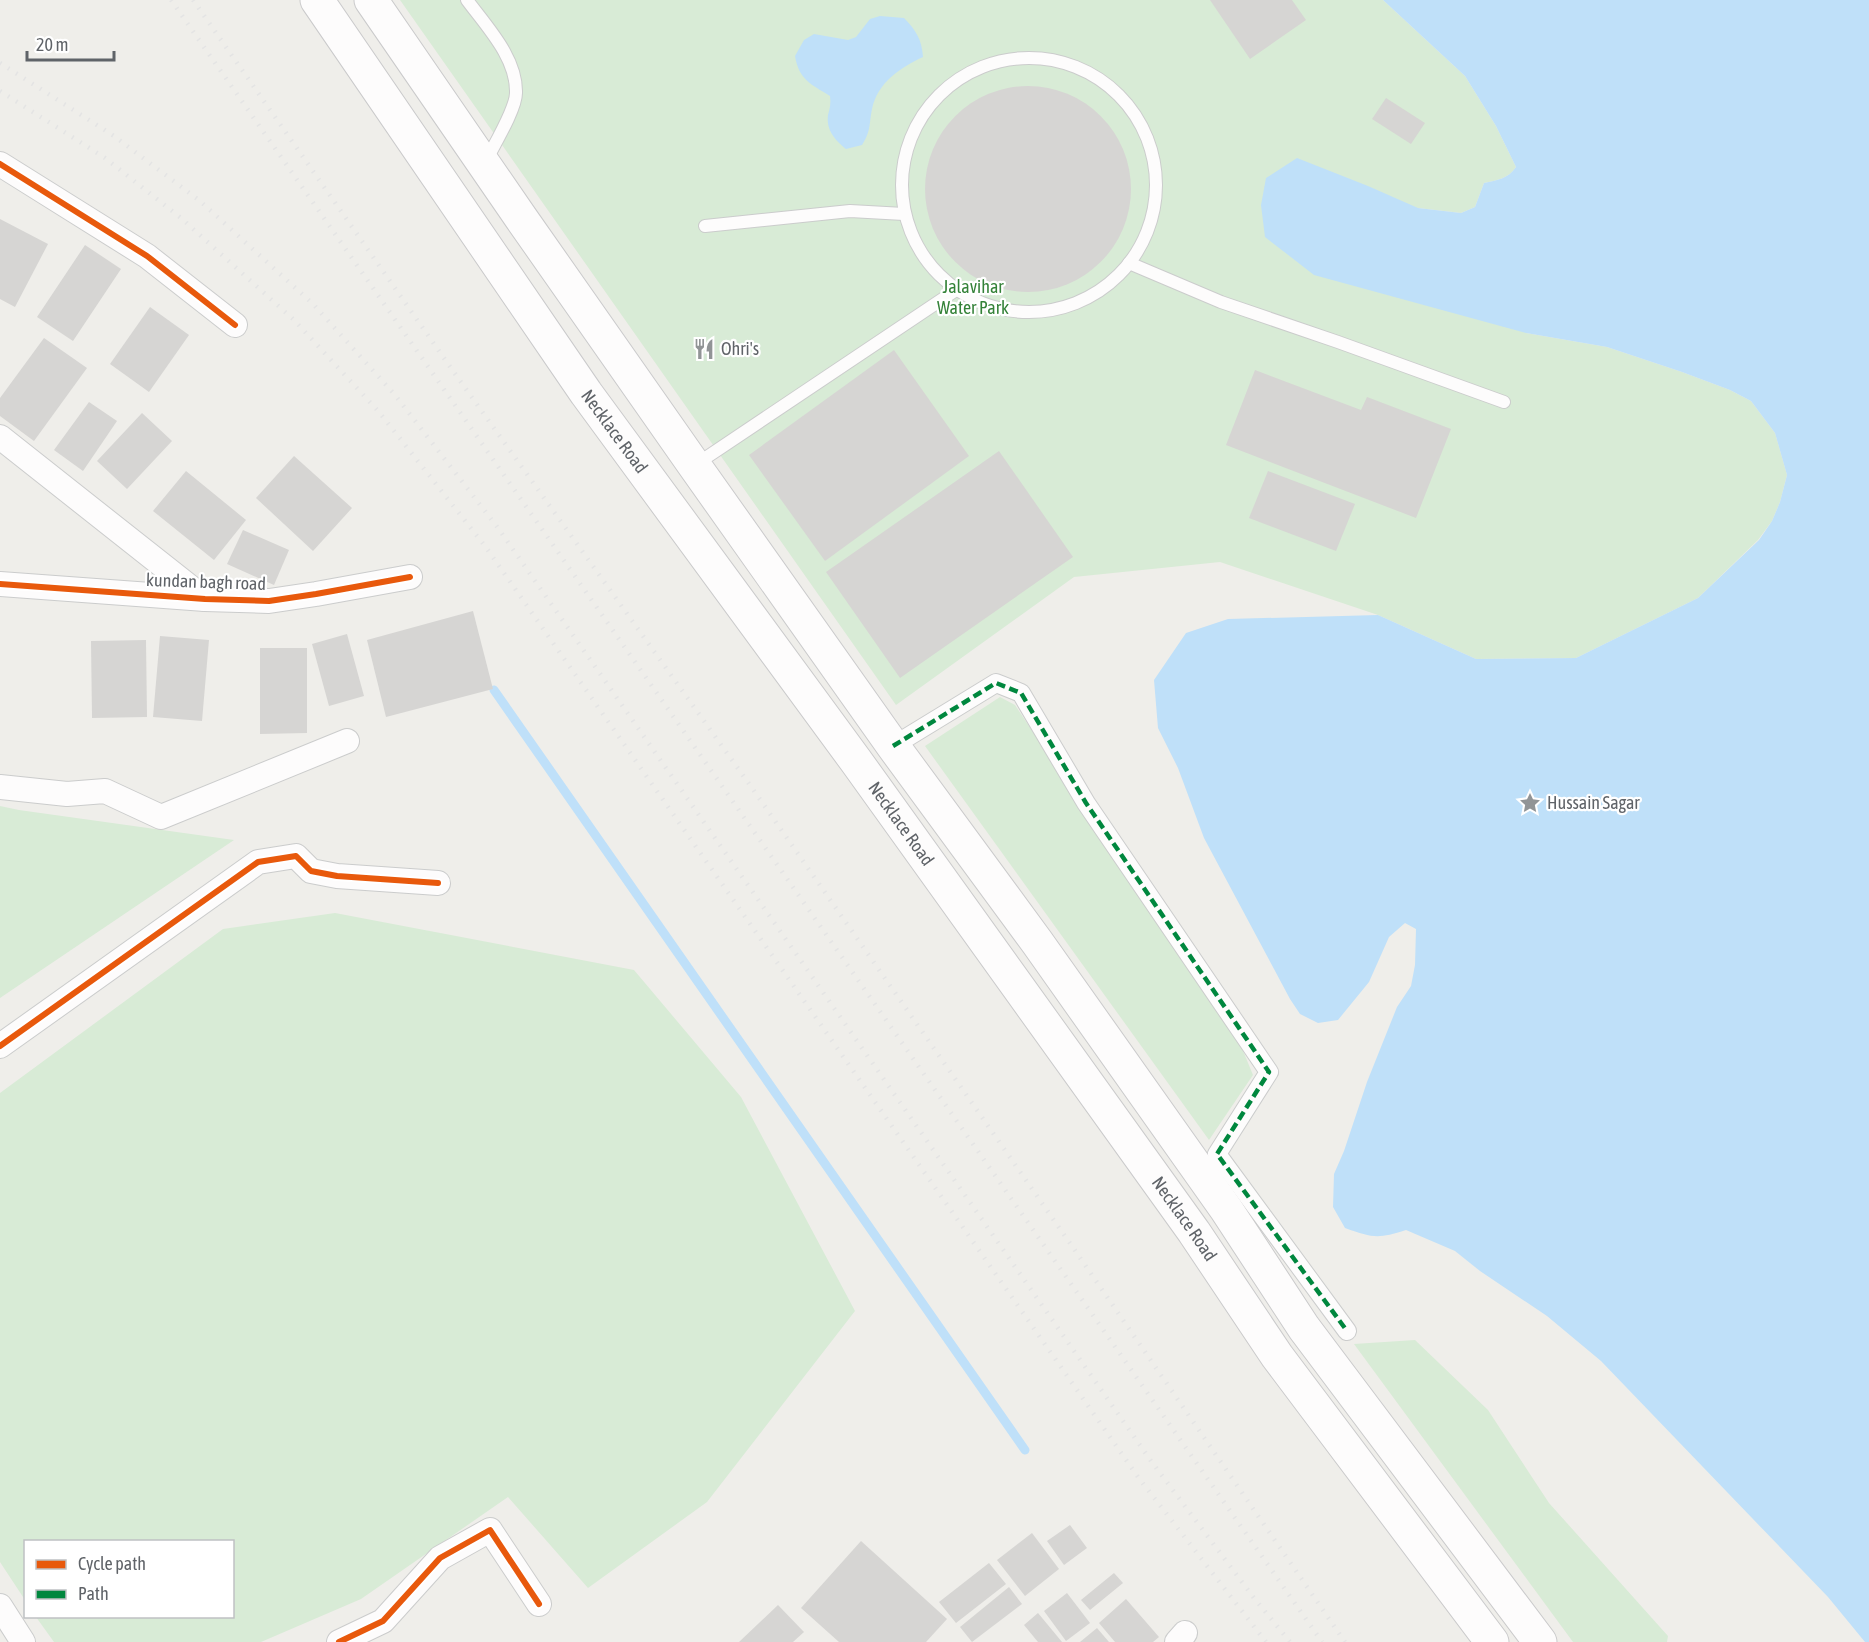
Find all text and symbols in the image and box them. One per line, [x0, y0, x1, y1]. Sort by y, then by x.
scale bar [27, 24, 114, 62]
text: 20 m [36, 34, 68, 55]
park label: Jalavihar Water Park [937, 276, 1009, 318]
restaurant icon: Ohri's [692, 337, 716, 361]
place label: Ohri's [721, 338, 759, 359]
street label: Necklace Road [577, 385, 652, 477]
street label: kundan bagh road [146, 569, 266, 594]
street label: Necklace Road [864, 778, 939, 870]
place icon: Hussain Sagar [1518, 791, 1542, 815]
place label: Hussain Sagar [1547, 792, 1640, 813]
street label: Necklace Road [1148, 1172, 1221, 1265]
legend [24, 1540, 234, 1618]
text: Cycle path [78, 1553, 146, 1574]
text: Path [78, 1583, 109, 1604]

